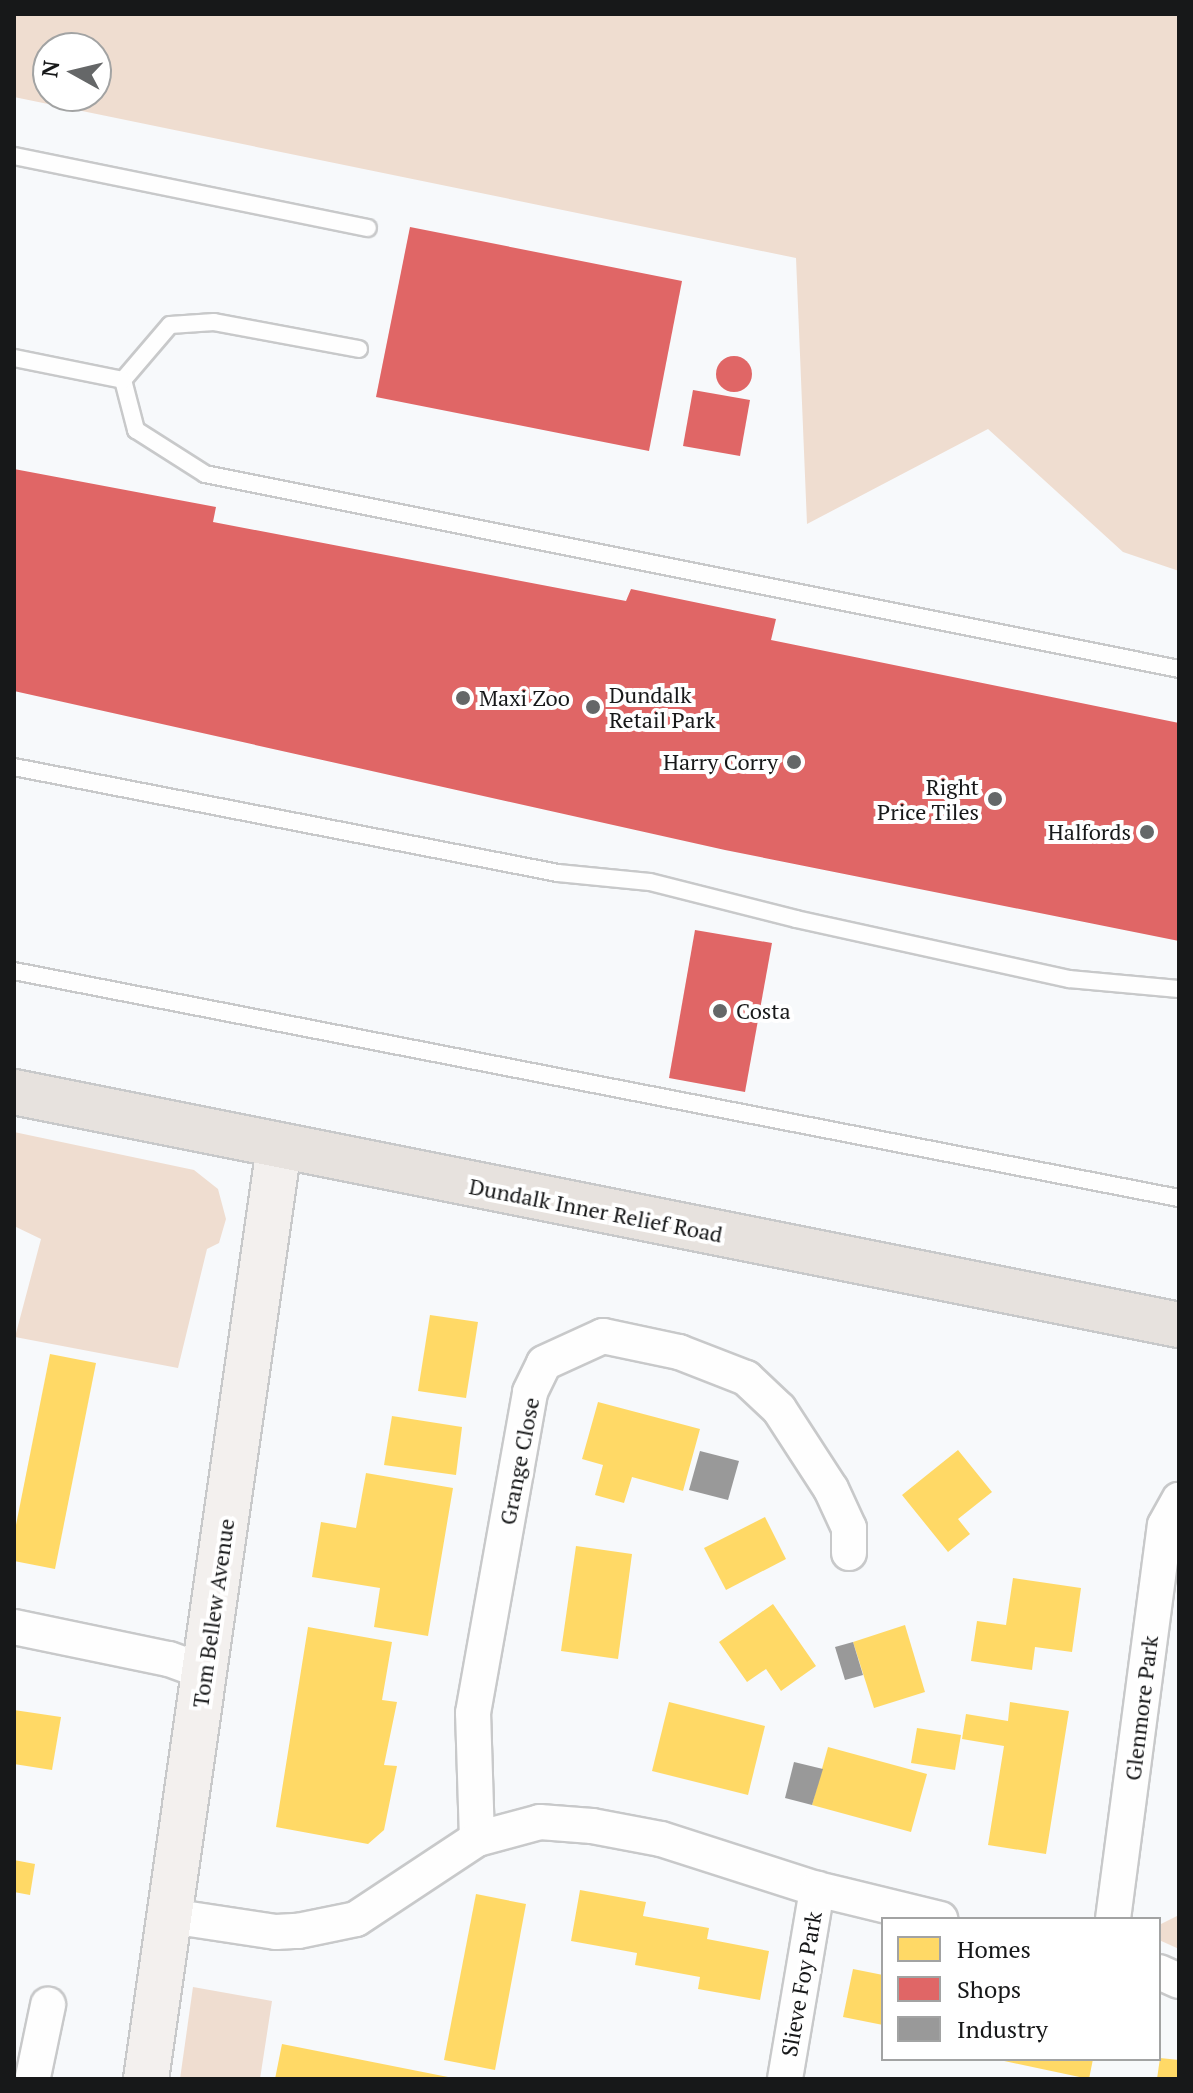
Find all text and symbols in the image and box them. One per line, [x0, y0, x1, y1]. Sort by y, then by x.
north arrow [32, 32, 112, 112]
text: N [34, 59, 65, 79]
place label: Dundalk Retail Park [609, 681, 716, 732]
place label: Maxi Zoo [479, 685, 570, 711]
marker: Maxi Zoo [454, 689, 472, 707]
marker: Dundalk Retail Park [584, 698, 602, 716]
place label: Harry Corry [663, 749, 778, 775]
marker: Harry Corry [785, 753, 803, 771]
place label: Right Price Tiles [877, 773, 979, 824]
marker: Right Price Tiles [986, 790, 1004, 808]
place label: Halfords [1048, 819, 1131, 845]
marker: Halfords [1138, 823, 1156, 841]
place label: Costa [736, 998, 791, 1024]
marker: Costa [711, 1002, 729, 1020]
street label: Dundalk Inner Relief Road [467, 1172, 725, 1248]
street label: Grange Close [494, 1395, 544, 1527]
street label: Tom Bellew Avenue [187, 1517, 239, 1709]
street label: Glenmore Park [1119, 1634, 1163, 1782]
street label: Slieve Foy Park [775, 1909, 827, 2059]
legend [881, 1917, 1161, 2061]
text: Homes [957, 1933, 1031, 1965]
text: Shops [957, 1973, 1021, 2005]
text: Industry [957, 2013, 1048, 2045]

